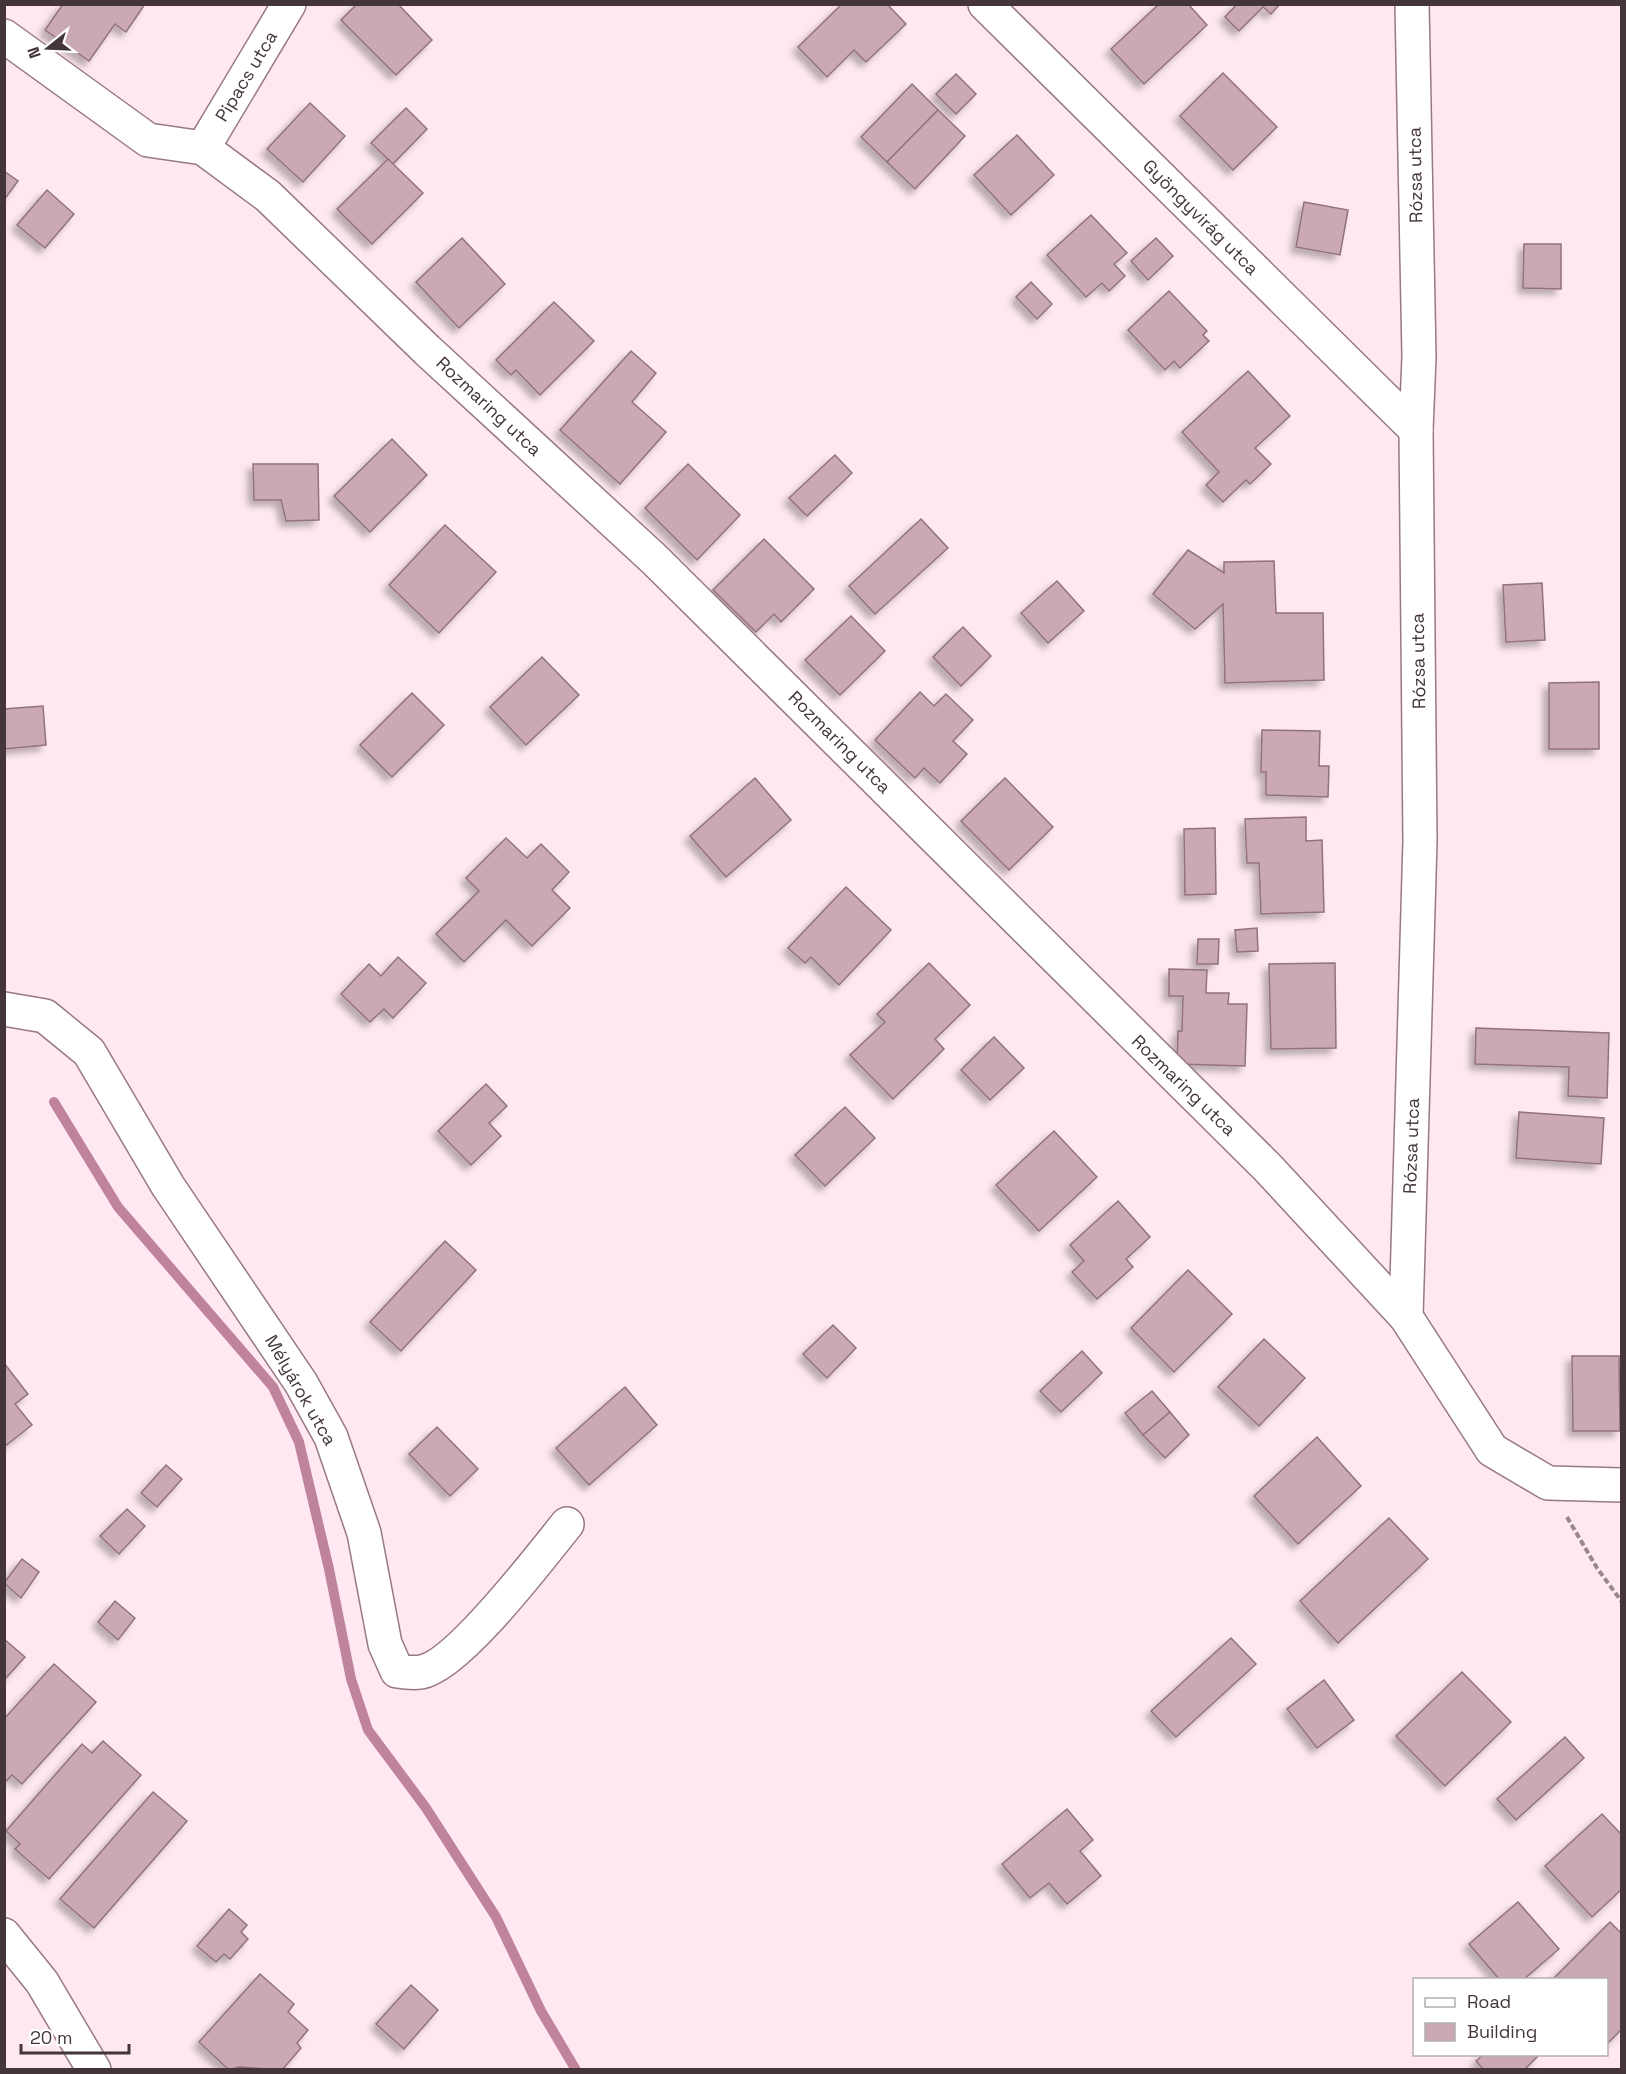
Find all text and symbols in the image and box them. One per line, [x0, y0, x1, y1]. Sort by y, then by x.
north arrow [18, 18, 78, 78]
street label: Pipacs utca [210, 26, 282, 126]
text: N [23, 44, 46, 61]
street label: Rózsa utca [1403, 127, 1427, 223]
street label: Gyöngyvirág utca [1138, 154, 1264, 280]
street label: Rozmaring utca [431, 351, 547, 461]
street label: Rózsa utca [1406, 613, 1430, 709]
street label: Rozmaring utca [784, 686, 896, 798]
street label: Rozmaring utca [1127, 1030, 1241, 1140]
street label: Rózsa utca [1398, 1098, 1424, 1194]
street label: Mélyárok utca [260, 1331, 342, 1449]
legend [1413, 1978, 1608, 2056]
text: Road [1467, 1990, 1511, 2013]
scale bar [21, 2017, 129, 2055]
text: Building [1467, 2020, 1537, 2043]
text: 20 m [30, 2026, 73, 2049]

